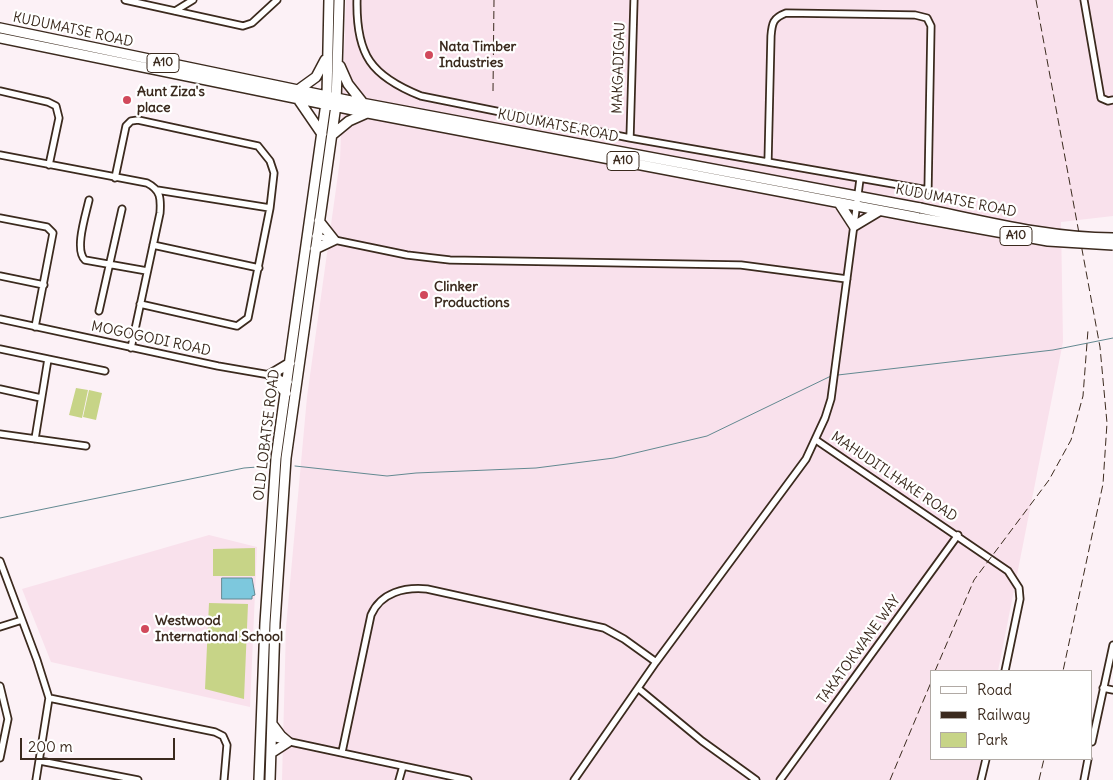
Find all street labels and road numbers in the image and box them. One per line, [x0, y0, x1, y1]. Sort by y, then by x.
street label: KUDUMATSE ROAD [11, 9, 135, 51]
street label: MAKGADIGAU [609, 22, 629, 114]
road number: A10 [147, 54, 179, 72]
street label: KUDUMATSE ROAD [496, 106, 620, 146]
road number: A10 [607, 152, 639, 170]
street label: KUDUMATSE ROAD [894, 181, 1018, 221]
road number: A10 [1000, 227, 1032, 246]
street label: MOGOGODI ROAD [90, 318, 212, 360]
street label: OLD LOBATSE ROAD [251, 368, 283, 502]
street label: MAHUDITLHAKE ROAD [828, 429, 960, 525]
street label: TAKATOKWANE WAY [814, 592, 904, 708]

